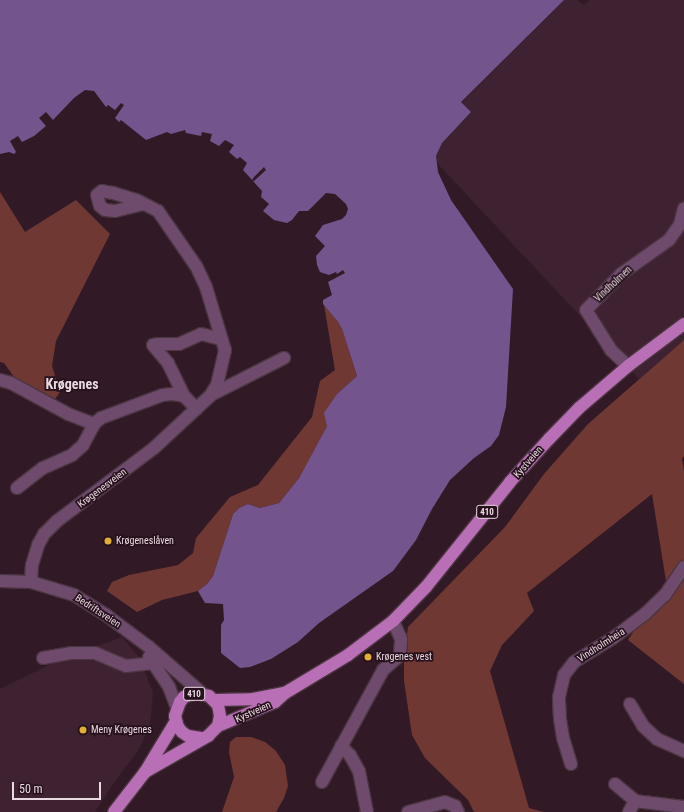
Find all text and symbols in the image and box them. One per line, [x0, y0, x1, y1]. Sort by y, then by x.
street label: Vindholmen [592, 264, 634, 304]
district label: Krøgenes [45, 376, 99, 392]
street label: Kystveien [511, 444, 545, 480]
street label: Krøgenesveien [75, 466, 129, 510]
road number: 410 [476, 505, 498, 519]
place label: Krøgeneslåven [116, 535, 174, 547]
marker: Krøgeneslåven [103, 536, 113, 546]
street label: Bedriftsveien [73, 592, 123, 630]
street label: Vindholmheia [575, 625, 627, 665]
place label: Krøgenes vest [376, 651, 432, 663]
marker: Krøgenes vest [363, 652, 373, 662]
road number: 410 [183, 687, 205, 701]
street label: Kystveien [233, 699, 273, 725]
place label: Meny Krøgenes [91, 724, 152, 736]
marker: Meny Krøgenes [78, 725, 88, 735]
scale bar [14, 774, 103, 800]
text: 50 m [19, 782, 43, 796]

